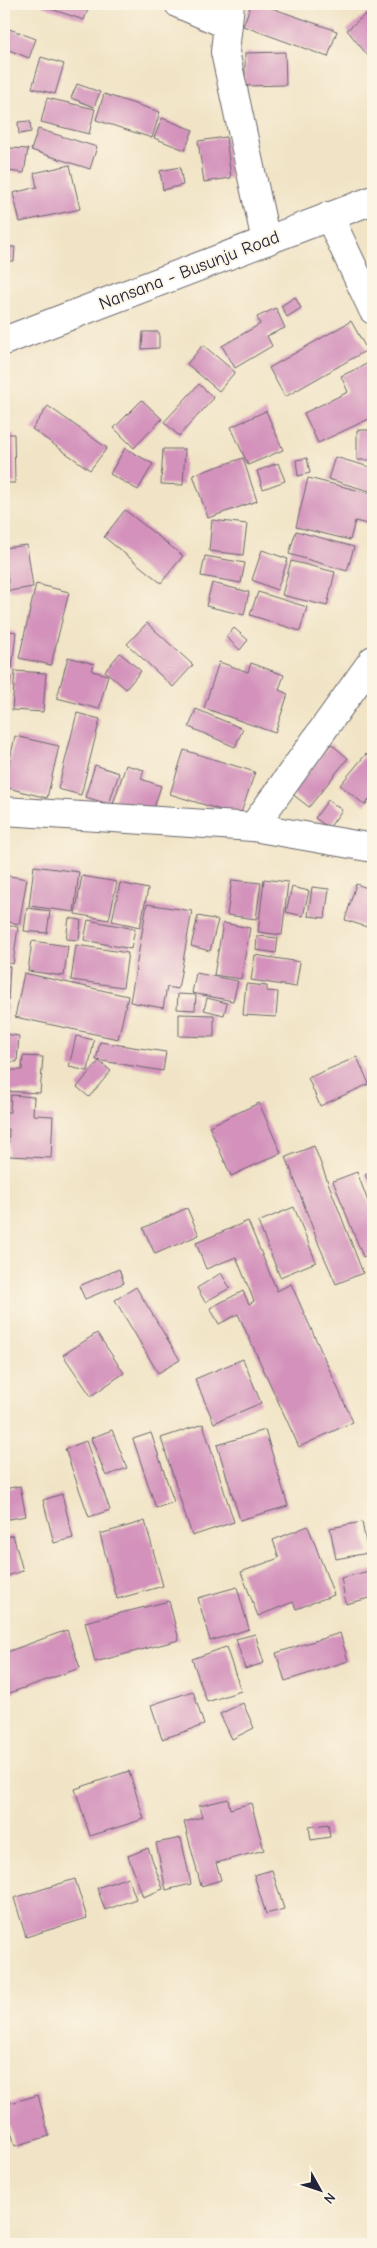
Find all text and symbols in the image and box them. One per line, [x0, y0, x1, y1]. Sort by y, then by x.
street label: Nansana - Busunju Road [96, 226, 282, 315]
north arrow [294, 2166, 344, 2216]
text: N [320, 2189, 339, 2207]

